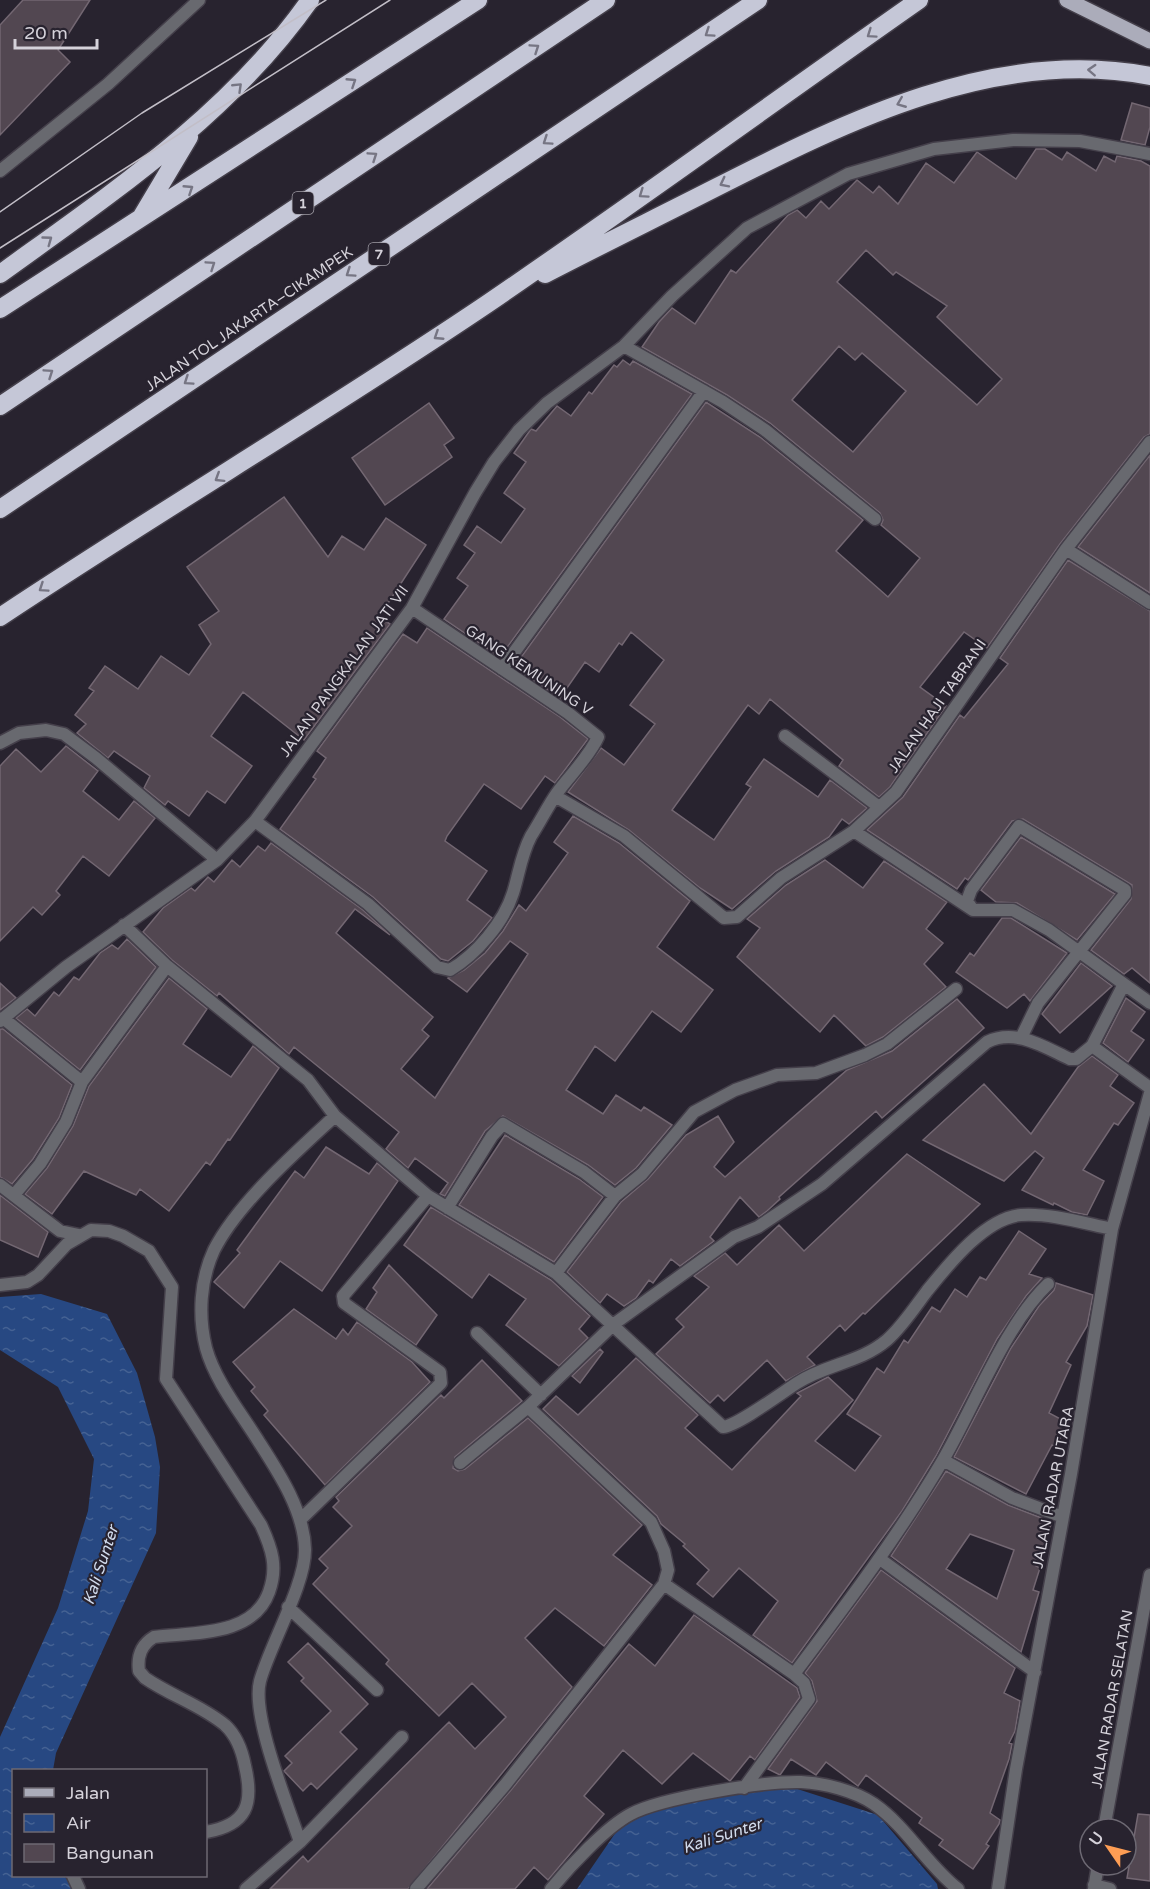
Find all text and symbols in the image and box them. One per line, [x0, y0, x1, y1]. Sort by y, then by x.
scale bar [15, 12, 98, 50]
text: 20 m [24, 22, 68, 44]
one-way arrow [705, 25, 716, 36]
one-way arrow [867, 27, 878, 38]
one-way arrow [528, 44, 539, 55]
one-way arrow [1087, 63, 1096, 76]
one-way arrow [346, 78, 356, 90]
one-way arrow [231, 83, 242, 94]
one-way arrow [897, 96, 907, 109]
one-way arrow [543, 134, 554, 145]
one-way arrow [366, 153, 377, 164]
one-way arrow [719, 176, 730, 187]
one-way arrow [182, 185, 193, 196]
one-way arrow [639, 187, 650, 198]
road number: 1 [292, 192, 314, 214]
one-way arrow [41, 236, 52, 247]
street label: JALAN TOL JAKARTA–CIKAMPEK [142, 243, 356, 395]
road number: 7 [368, 243, 389, 265]
one-way arrow [204, 261, 215, 272]
one-way arrow [346, 266, 357, 277]
one-way arrow [434, 328, 445, 339]
one-way arrow [42, 370, 53, 381]
one-way arrow [184, 374, 195, 385]
one-way arrow [215, 470, 225, 482]
one-way arrow [39, 581, 50, 592]
street label: JALAN PANGKALAN JATI VII [276, 582, 412, 760]
street label: GANG KEMUNING V [462, 621, 596, 720]
street label: JALAN HAJI TABRANI [884, 636, 990, 776]
street label: JALAN RADAR UTARA [1028, 1404, 1078, 1570]
water label: Kali Sunter [79, 1521, 124, 1607]
street label: JALAN RADAR SELATAN [1087, 1608, 1137, 1790]
legend [12, 1769, 207, 1877]
text: Jalan [66, 1782, 110, 1804]
text: Air [66, 1812, 91, 1834]
water label: Kali Sunter [680, 1813, 766, 1858]
north arrow [1078, 1817, 1138, 1877]
text: U [1085, 1828, 1108, 1850]
text: Bangunan [66, 1842, 154, 1864]

